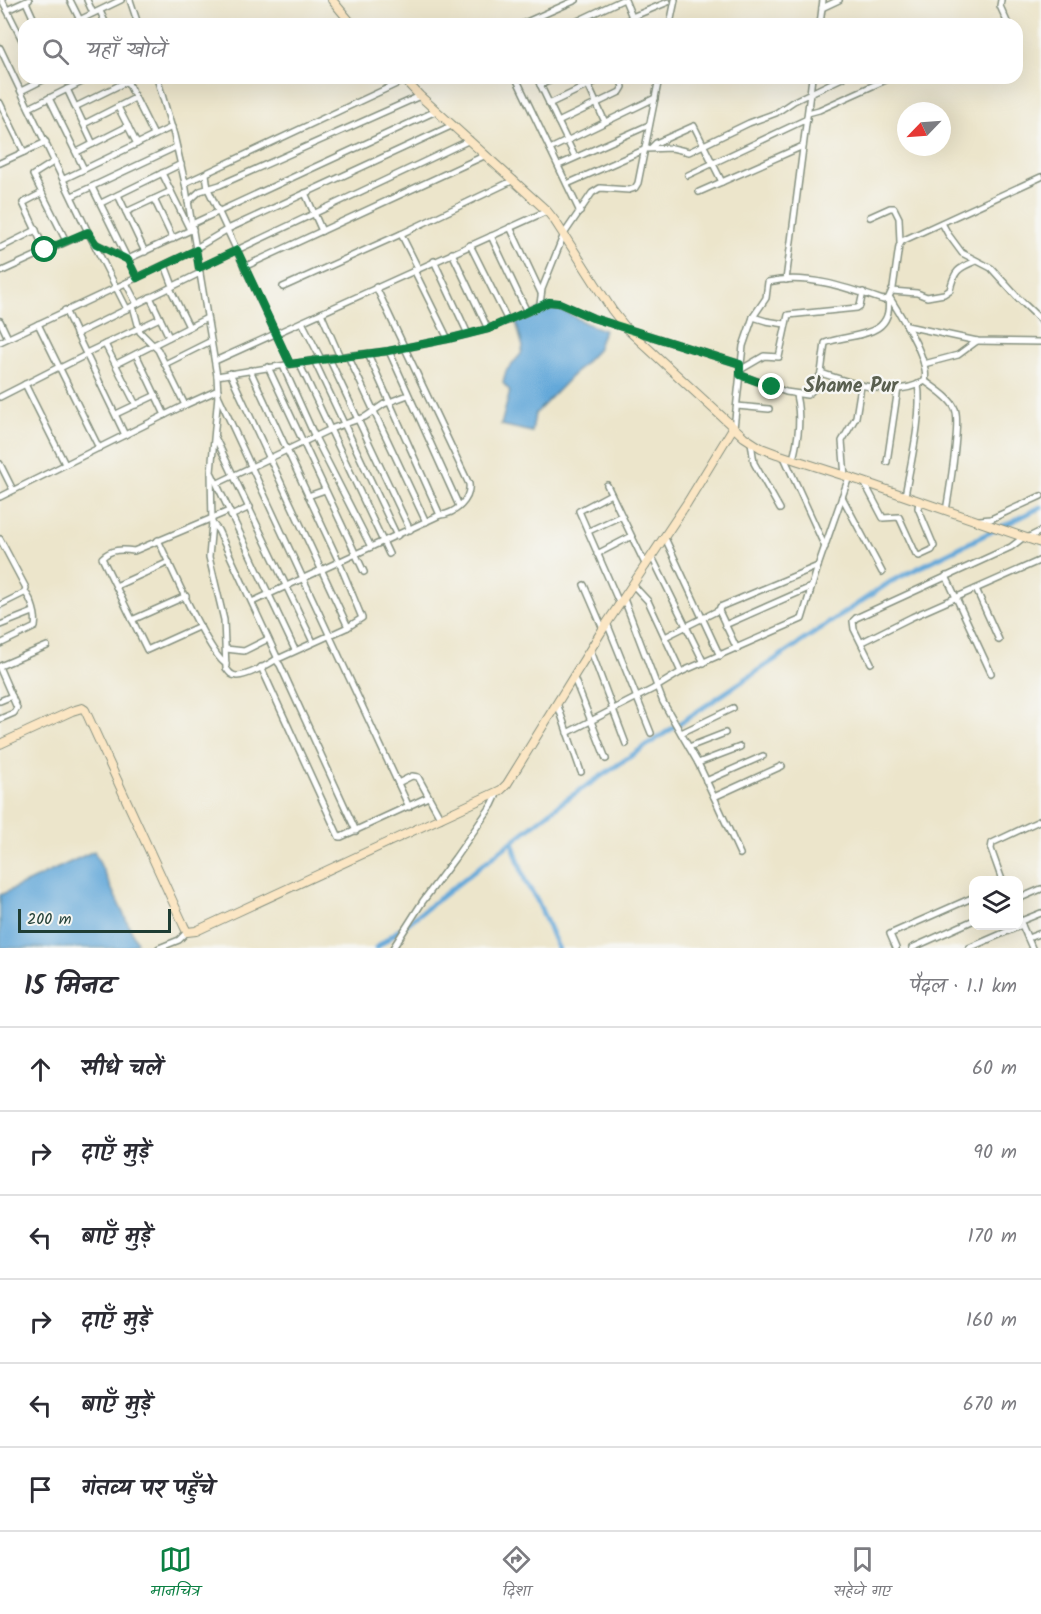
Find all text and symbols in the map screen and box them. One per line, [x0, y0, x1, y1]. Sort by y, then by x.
search box [18, 18, 1023, 84]
text: यहाँ खोजें [87, 34, 166, 69]
icon: search [39, 35, 72, 68]
north arrow [897, 102, 951, 156]
route start [31, 236, 57, 262]
district label: Shame Pur [804, 371, 899, 403]
route end [758, 373, 784, 399]
map controls [969, 876, 1023, 930]
button: layers [969, 876, 1023, 930]
scale bar [18, 906, 171, 934]
text: 200 m [27, 907, 71, 932]
text: 15 मिनट [24, 966, 114, 1008]
text: पैदल · 1.1 km [910, 971, 1017, 1003]
text: सीधे चलें [81, 1052, 162, 1087]
icon: ahead [24, 1053, 57, 1086]
text: 60 m [972, 1053, 1017, 1085]
text: दाएँ मुड़ें [81, 1136, 150, 1171]
icon: right [24, 1137, 57, 1170]
text: 90 m [973, 1137, 1017, 1169]
text: बाएँ मुड़ें [81, 1220, 152, 1255]
icon: left [24, 1221, 57, 1254]
text: 170 m [968, 1221, 1017, 1253]
text: दाएँ मुड़ें [81, 1304, 150, 1339]
icon: right [24, 1305, 57, 1338]
text: 160 m [966, 1305, 1017, 1337]
text: बाएँ मुड़ें [81, 1388, 152, 1423]
icon: left [24, 1389, 57, 1422]
text: 670 m [963, 1389, 1017, 1421]
text: गंतव्य पर पहुँचे [81, 1472, 214, 1507]
icon: arrive [24, 1473, 57, 1506]
tab: मानचित्र [150, 1543, 200, 1604]
tab: दिशा [500, 1543, 533, 1604]
tab: सहेजे गए [834, 1543, 891, 1604]

